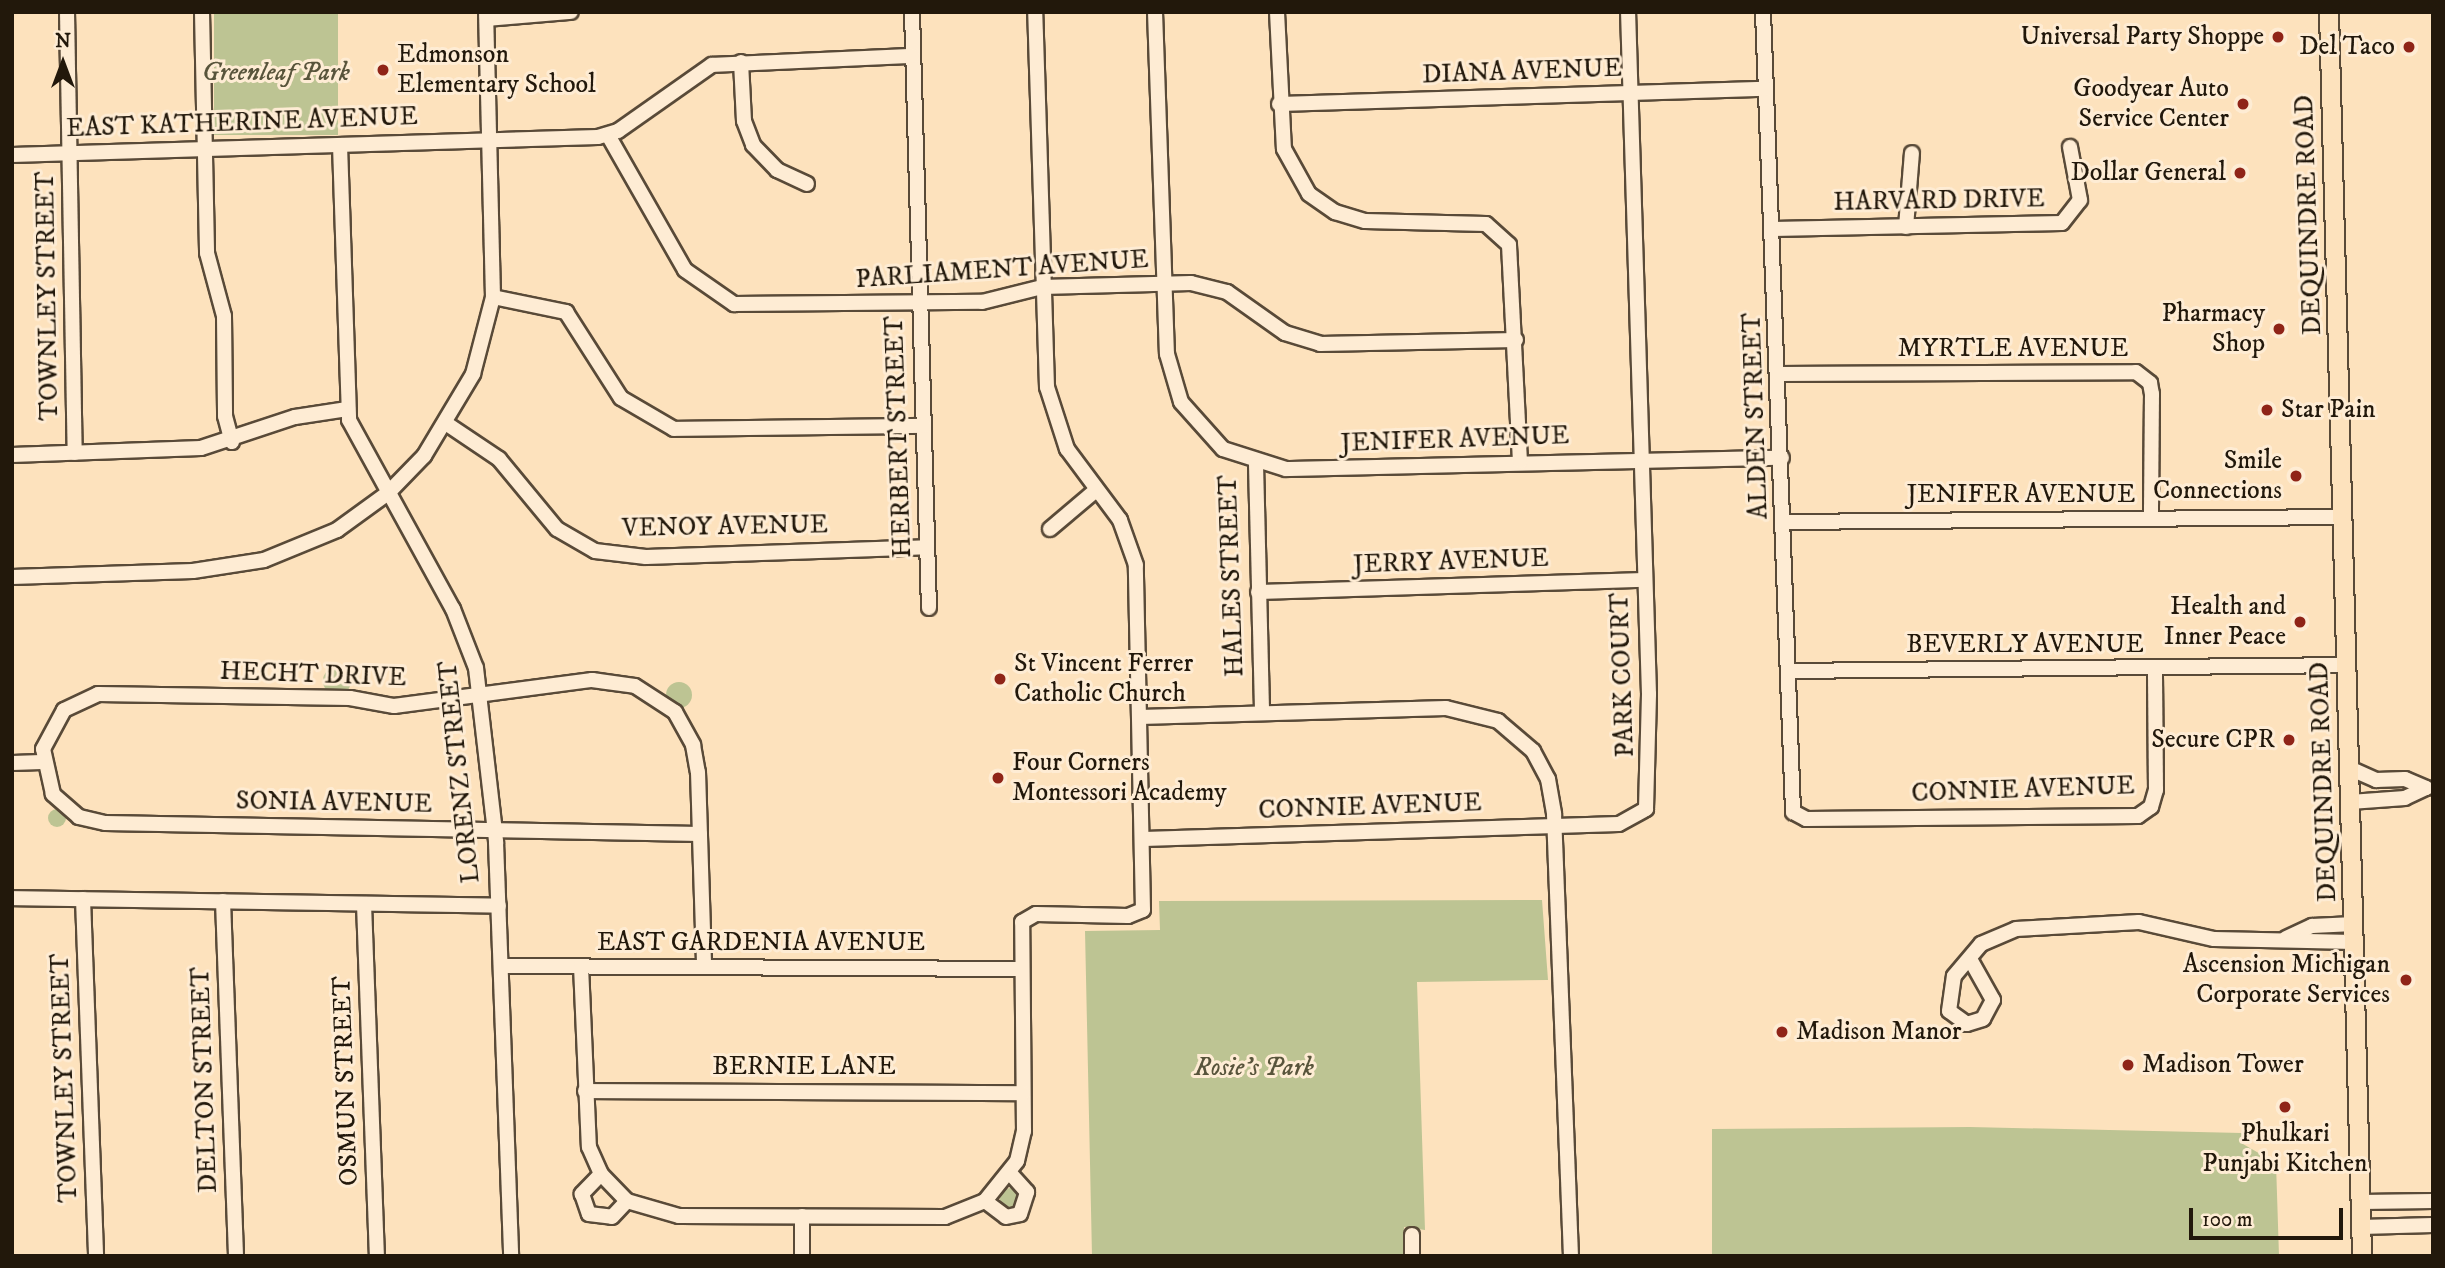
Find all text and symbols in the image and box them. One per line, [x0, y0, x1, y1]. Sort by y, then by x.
place label: Universal Party Shoppe [2021, 21, 2264, 53]
north arrow [28, 28, 98, 98]
marker: Universal Party Shoppe [2270, 29, 2286, 45]
text: N [55, 30, 71, 53]
place label: Del Taco [2299, 31, 2395, 63]
place label: Edmonson Elementary School [397, 39, 596, 100]
marker: Del Taco [2401, 39, 2417, 55]
street label: DIANA AVENUE [1422, 53, 1622, 91]
park label: Greenleaf Park [202, 57, 350, 89]
marker: Edmonson Elementary School [375, 62, 391, 78]
place label: Goodyear Auto Service Center [2073, 73, 2229, 134]
street label: DEQUINDRE ROAD [2289, 94, 2329, 336]
marker: Goodyear Auto Service Center [2235, 96, 2251, 112]
street label: EAST KATHERINE AVENUE [66, 101, 418, 145]
place label: Dollar General [2070, 157, 2226, 189]
marker: Dollar General [2232, 165, 2248, 181]
street label: TOWNLEY STREET [30, 171, 66, 421]
street label: HARVARD DRIVE [1833, 184, 2045, 218]
street label: PARLIAMENT AVENUE [854, 244, 1150, 296]
place label: Pharmacy Shop [2161, 298, 2265, 360]
street label: ALDEN STREET [1737, 312, 1775, 520]
street label: HERBERT STREET [879, 315, 919, 559]
marker: Pharmacy Shop [2271, 321, 2287, 337]
street label: MYRTLE AVENUE [1898, 333, 2128, 365]
place label: Star Pain [2281, 394, 2376, 426]
marker: Star Pain [2259, 402, 2275, 418]
street label: JENIFER AVENUE [1340, 420, 1570, 460]
place label: Smile Connections [2153, 445, 2282, 506]
marker: Smile Connections [2288, 468, 2304, 484]
street label: HALES STREET [1213, 475, 1251, 677]
street label: JENIFER AVENUE [1907, 479, 2135, 511]
street label: VENOY AVENUE [622, 510, 828, 544]
street label: JERRY AVENUE [1353, 543, 1549, 581]
place label: Health and Inner Peace [2164, 591, 2286, 652]
street label: PARK COURT [1605, 592, 1641, 758]
marker: Health and Inner Peace [2292, 614, 2308, 630]
street label: BEVERLY AVENUE [1906, 629, 2144, 661]
place label: St Vincent Ferrer Catholic Church [1014, 648, 1193, 710]
street label: HECHT DRIVE [219, 656, 407, 694]
street label: LORENZ STREET [433, 659, 487, 885]
street label: DEQUINDRE ROAD [2304, 661, 2344, 903]
marker: St Vincent Ferrer Catholic Church [992, 671, 1008, 687]
place label: Secure CPR [2151, 724, 2275, 756]
marker: Secure CPR [2281, 732, 2297, 748]
place label: Four Corners Montessori Academy [1012, 747, 1227, 808]
marker: Four Corners Montessori Academy [990, 770, 1006, 786]
street label: CONNIE AVENUE [1911, 771, 2135, 809]
street label: SONIA AVENUE [236, 786, 432, 820]
street label: CONNIE AVENUE [1258, 788, 1482, 826]
street label: EAST GARDENIA AVENUE [597, 927, 925, 959]
place label: Ascension Michigan Corporate Services [2183, 949, 2390, 1010]
street label: TOWNLEY STREET [45, 953, 85, 1203]
street label: DELTON STREET [185, 966, 225, 1194]
marker: Ascension Michigan Corporate Services [2396, 970, 2416, 990]
street label: OSMUN STREET [327, 976, 365, 1186]
place label: Madison Manor [1796, 1016, 1962, 1048]
marker: Madison Manor [1774, 1024, 1790, 1040]
place label: Madison Tower [2142, 1049, 2304, 1081]
street label: BERNIE LANE [712, 1051, 896, 1083]
park label: Rosie's Park [1194, 1052, 1314, 1084]
marker: Madison Tower [2120, 1057, 2136, 1073]
marker: Phulkari Punjabi Kitchen [2277, 1099, 2293, 1115]
place label: Phulkari Punjabi Kitchen [2202, 1118, 2368, 1180]
scale bar [2193, 1194, 2347, 1238]
text: 100 m [2202, 1207, 2253, 1233]

